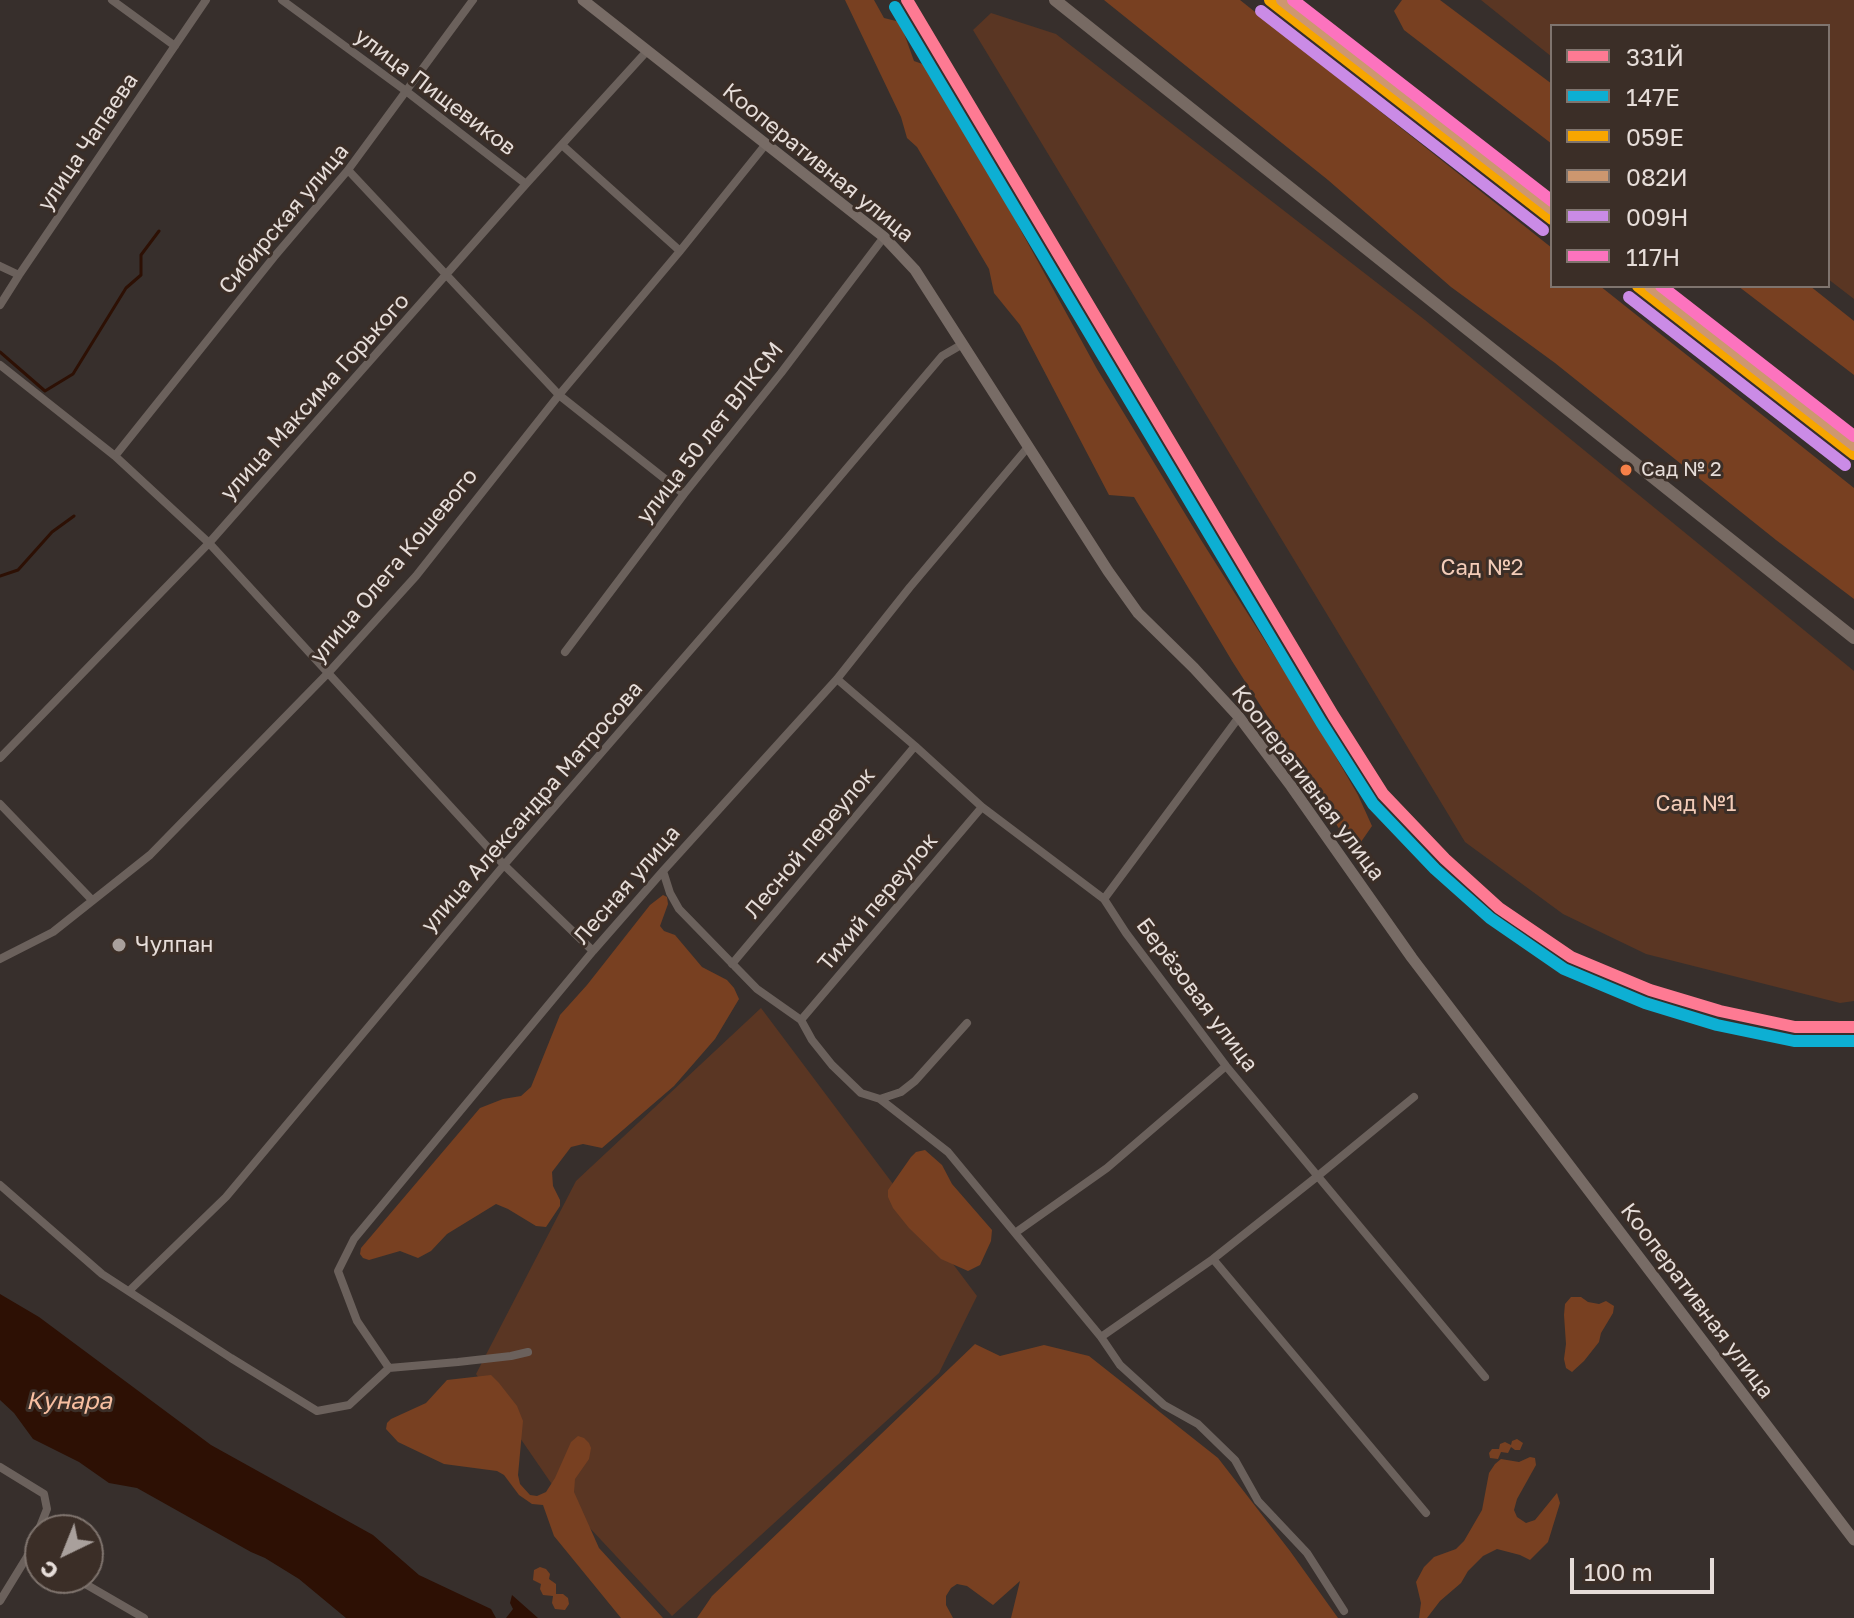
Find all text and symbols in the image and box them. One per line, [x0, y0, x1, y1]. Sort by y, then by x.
street label: улица Пищевиков [349, 23, 521, 161]
legend [1550, 24, 1830, 288]
text: 331Й [1626, 42, 1684, 71]
street label: улица Чапаева [32, 68, 144, 216]
street label: Кооперативная улица [717, 78, 919, 248]
text: 147Е [1626, 82, 1680, 111]
text: 059Е [1626, 122, 1684, 151]
street label: Сибирская улица [214, 139, 354, 299]
text: 082И [1626, 162, 1688, 191]
text: 009Н [1626, 202, 1689, 231]
text: 117Н [1626, 242, 1680, 271]
street label: улица Максима Горького [215, 288, 415, 506]
street label: улица 50 лет ВЛКСМ [631, 337, 789, 529]
place label: Сад № 2 [1641, 458, 1721, 482]
marker: Сад № 2 [1618, 462, 1634, 478]
street label: улица Олега Кошевого [305, 463, 483, 669]
park label: Сад №2 [1440, 555, 1524, 581]
street label: улица Александра Матросова [416, 676, 648, 938]
street label: Кооперативная улица [1226, 680, 1390, 886]
street label: Лесной переулок [739, 762, 881, 924]
park label: Сад №1 [1656, 791, 1736, 817]
street label: Лесная улица [568, 820, 686, 950]
street label: Тихий переулок [813, 828, 943, 976]
street label: Берёзовая улица [1131, 913, 1263, 1077]
place label: Чулпан [135, 932, 214, 958]
marker: Чулпан [110, 936, 128, 954]
street label: Кооперативная улица [1615, 1198, 1779, 1404]
water label: Кунара [26, 1387, 112, 1415]
north arrow [24, 1514, 104, 1594]
scale bar [1574, 1542, 1718, 1592]
text: С [34, 1555, 64, 1586]
text: 100 m [1584, 1557, 1653, 1586]

